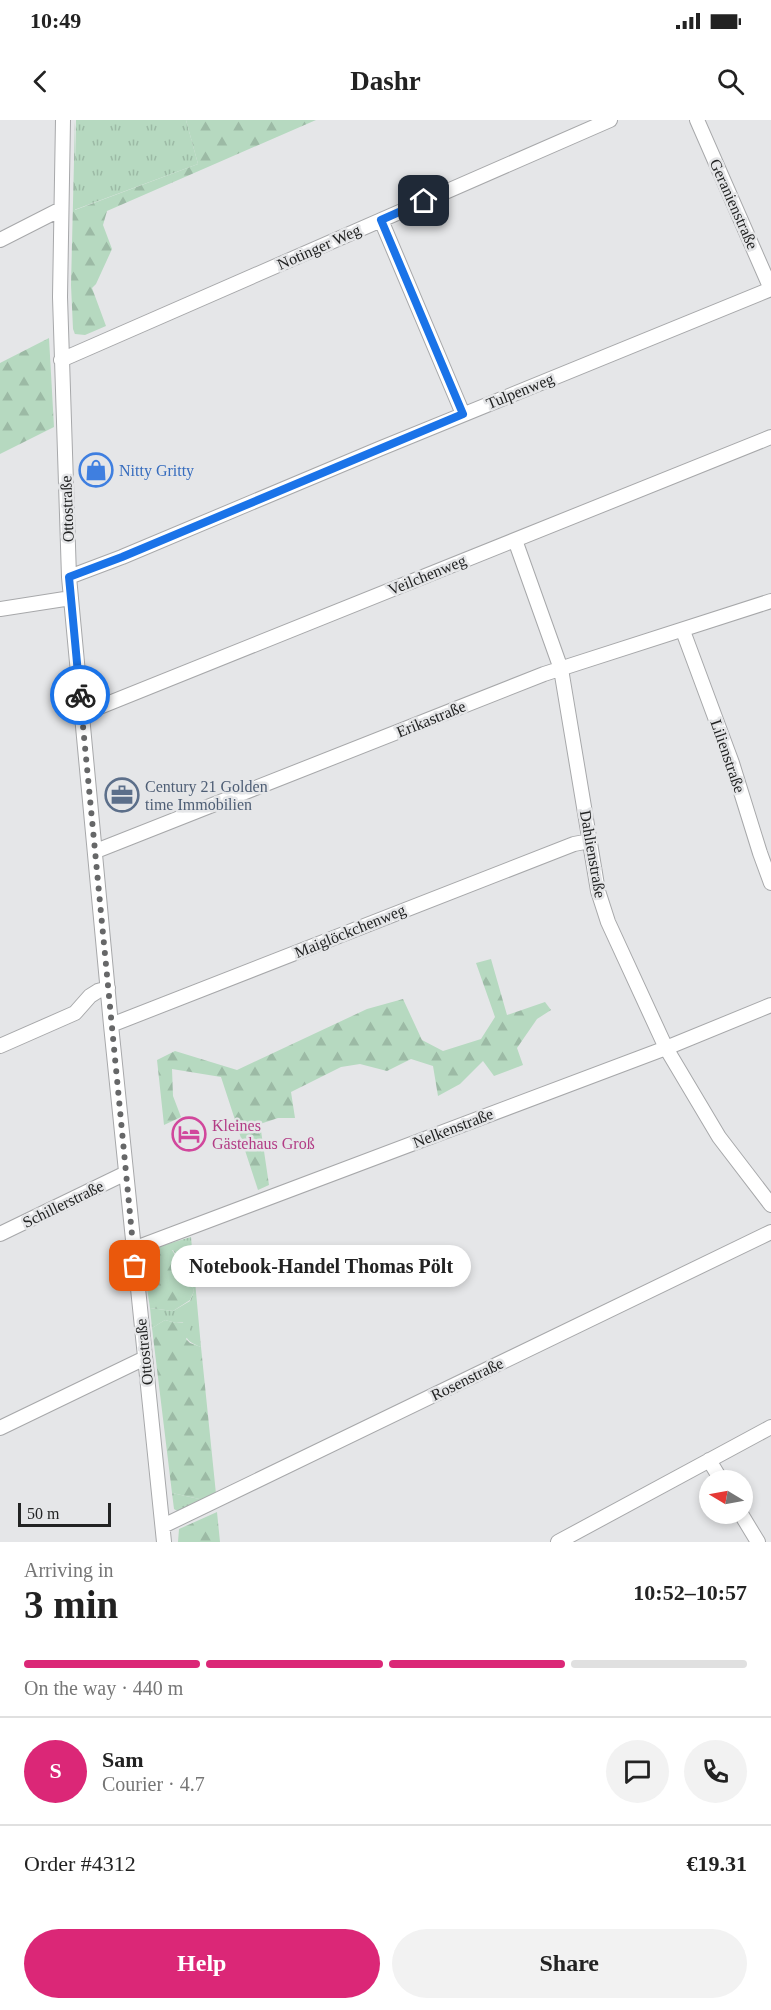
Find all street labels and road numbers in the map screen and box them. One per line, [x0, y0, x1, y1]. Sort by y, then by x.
street label: Geranienstraße [707, 156, 761, 252]
street label: Notinger Weg [275, 221, 364, 274]
street label: Tulpenweg [484, 370, 557, 413]
street label: Ottostraße [57, 475, 77, 543]
street label: Veilchenweg [386, 552, 469, 599]
street label: Erikastraße [394, 697, 468, 741]
street label: Lilienstraße [708, 717, 748, 795]
street label: Dahlienstraße [577, 809, 609, 899]
street label: Maiglöckchenweg [292, 901, 408, 962]
street label: Nelkenstraße [411, 1105, 495, 1151]
street label: Schillerstraße [20, 1177, 106, 1231]
street label: Ottostraße [132, 1318, 156, 1386]
street label: Rosenstraße [428, 1354, 506, 1404]

